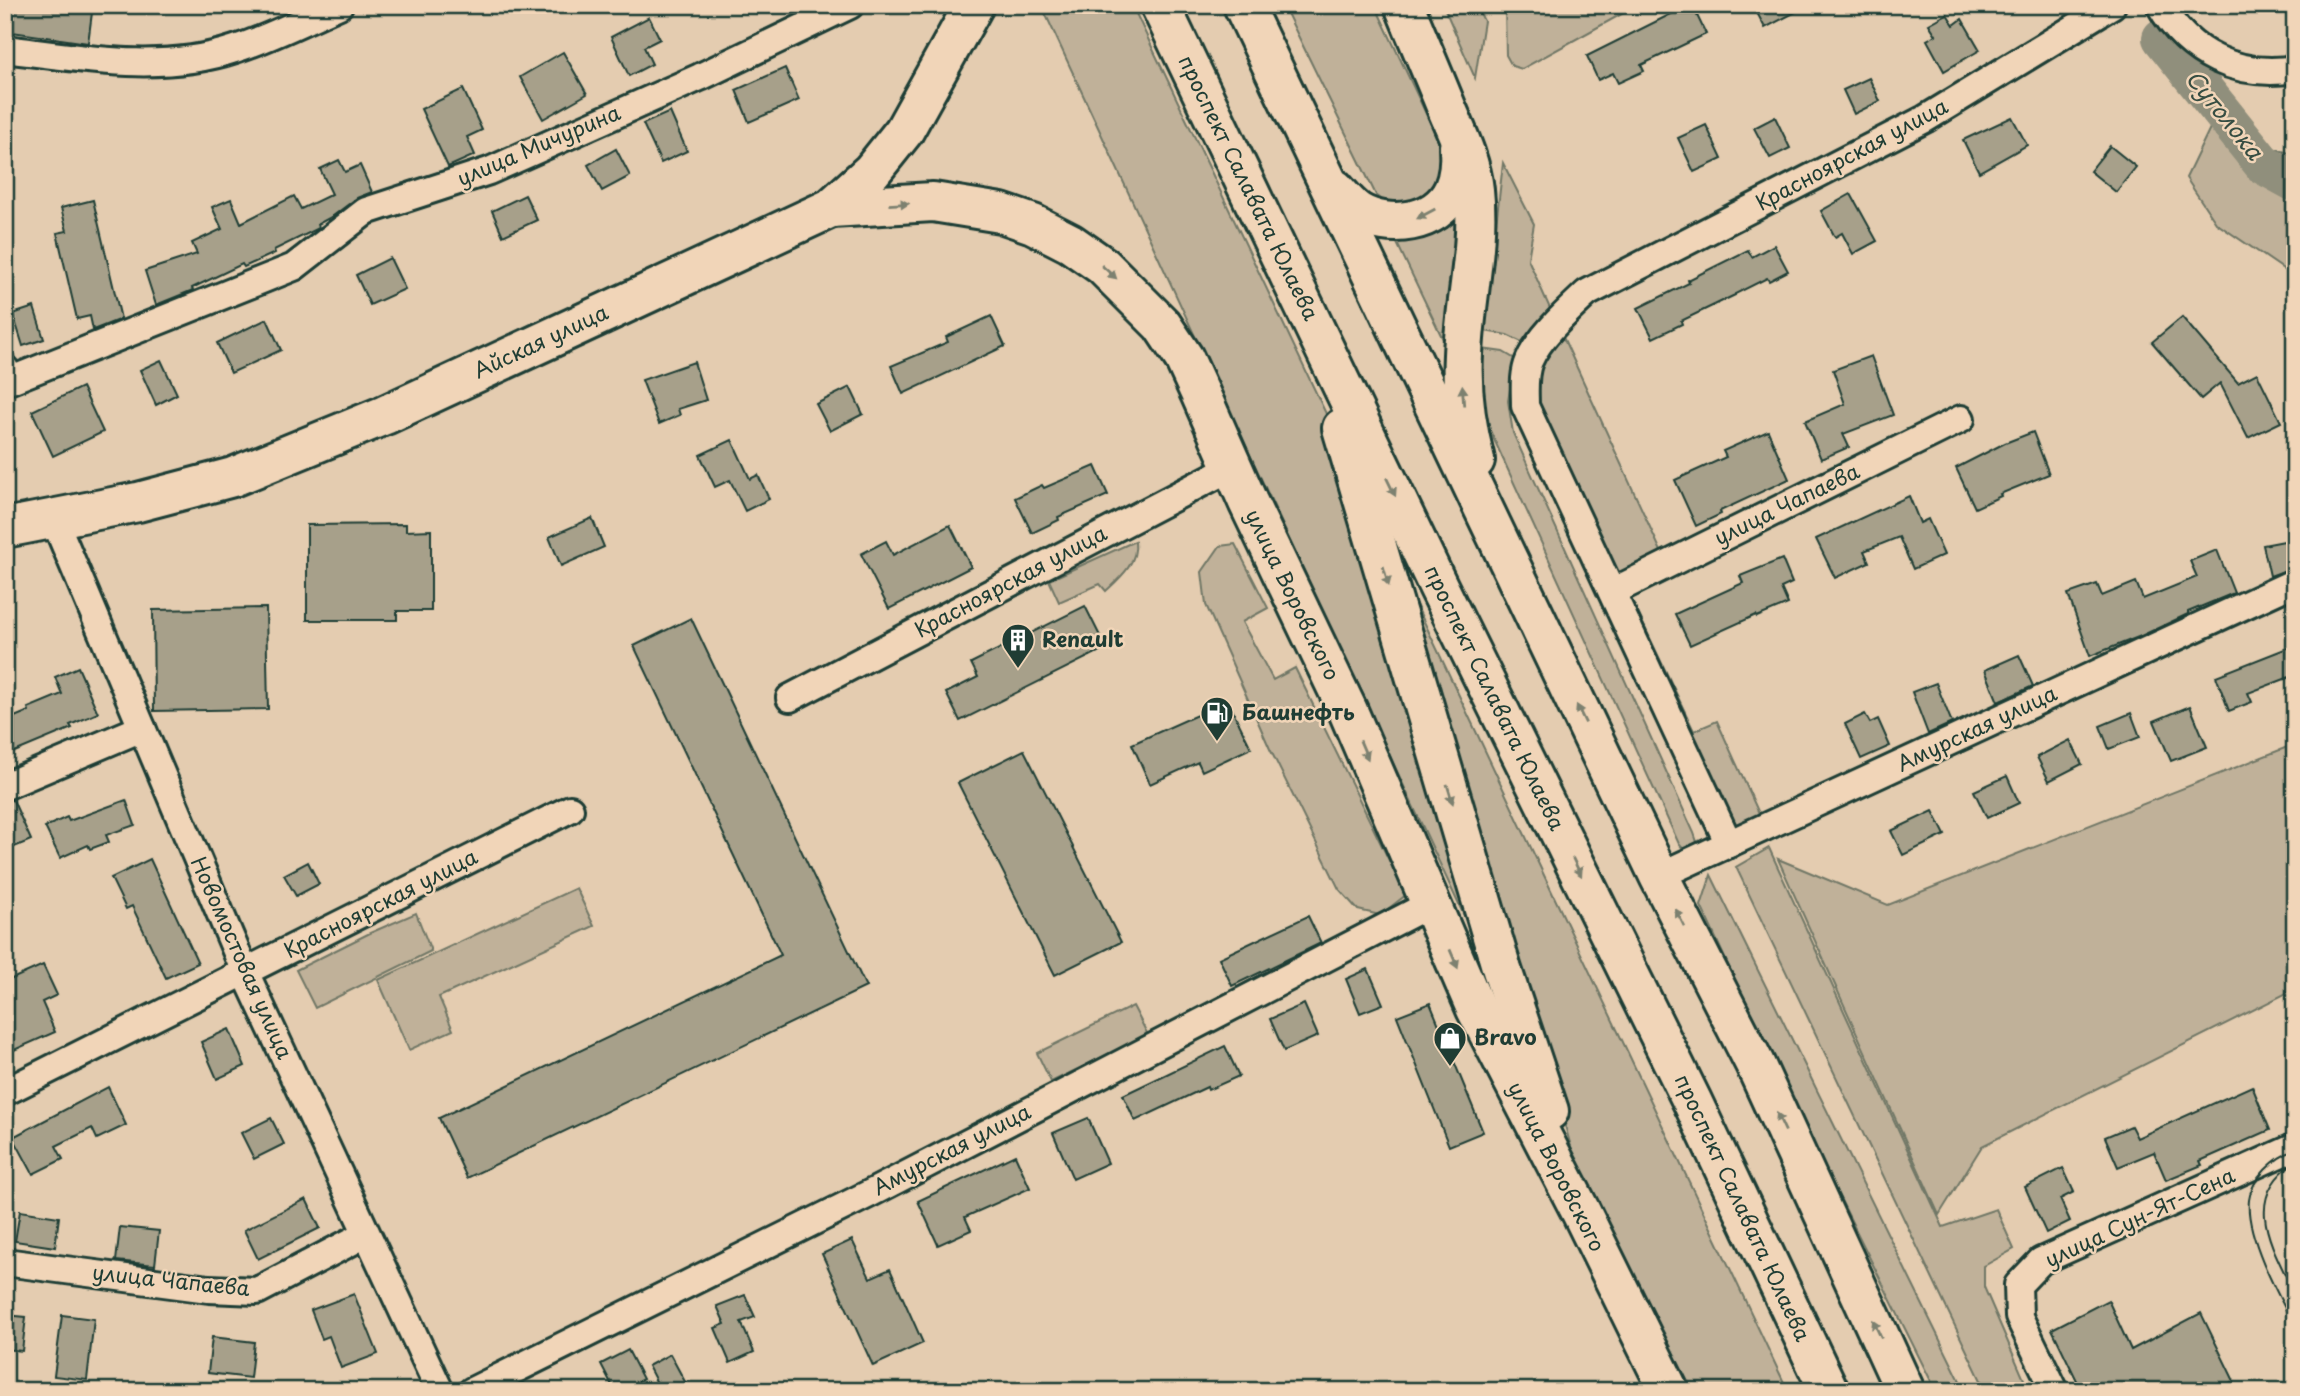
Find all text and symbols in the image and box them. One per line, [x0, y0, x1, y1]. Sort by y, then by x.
street label: проспект Салавата Юлаева [1171, 49, 1328, 325]
water label: Сутолока [2178, 61, 2273, 167]
street label: Красноярская улица [1749, 89, 1954, 217]
street label: улица Мичурина [451, 95, 626, 193]
one-way arrow [888, 198, 910, 209]
one-way arrow [1417, 208, 1436, 220]
one-way arrow [1100, 264, 1118, 280]
street label: Айская улица [467, 295, 614, 385]
one-way arrow [1458, 384, 1469, 406]
street label: улица Чапаева [1708, 454, 1864, 552]
one-way arrow [1385, 477, 1397, 497]
street label: улица Воровского [1238, 503, 1349, 685]
street label: Красноярская улица [908, 516, 1113, 644]
street label: проспект Салавата Юлаева [1417, 559, 1574, 835]
one-way arrow [1381, 566, 1391, 587]
building icon: Renault [999, 621, 1037, 670]
place label: Renault [1042, 622, 1124, 654]
street label: Амурская улица [1891, 676, 2062, 778]
fuel station icon: Башнефть [1198, 694, 1236, 743]
place label: Башнефть [1242, 695, 1355, 727]
one-way arrow [1575, 704, 1586, 724]
one-way arrow [1359, 740, 1370, 761]
one-way arrow [1446, 784, 1456, 805]
street label: Красноярская улица [278, 839, 483, 965]
street label: Новомостовая улица [184, 851, 302, 1064]
one-way arrow [1571, 857, 1582, 877]
one-way arrow [1675, 908, 1687, 928]
one-way arrow [1449, 949, 1460, 970]
shop icon: Bravo [1431, 1019, 1469, 1068]
place label: Bravo [1474, 1020, 1537, 1052]
street label: проспект Салавата Юлаева [1668, 1068, 1820, 1346]
street label: улица Воровского [1501, 1075, 1615, 1257]
street label: Амурская улица [866, 1094, 1036, 1202]
one-way arrow [1775, 1112, 1787, 1132]
street label: улица Сун-Ят-Сена [2039, 1158, 2239, 1274]
street label: улица Чапаева [91, 1255, 252, 1303]
one-way arrow [1871, 1319, 1883, 1339]

